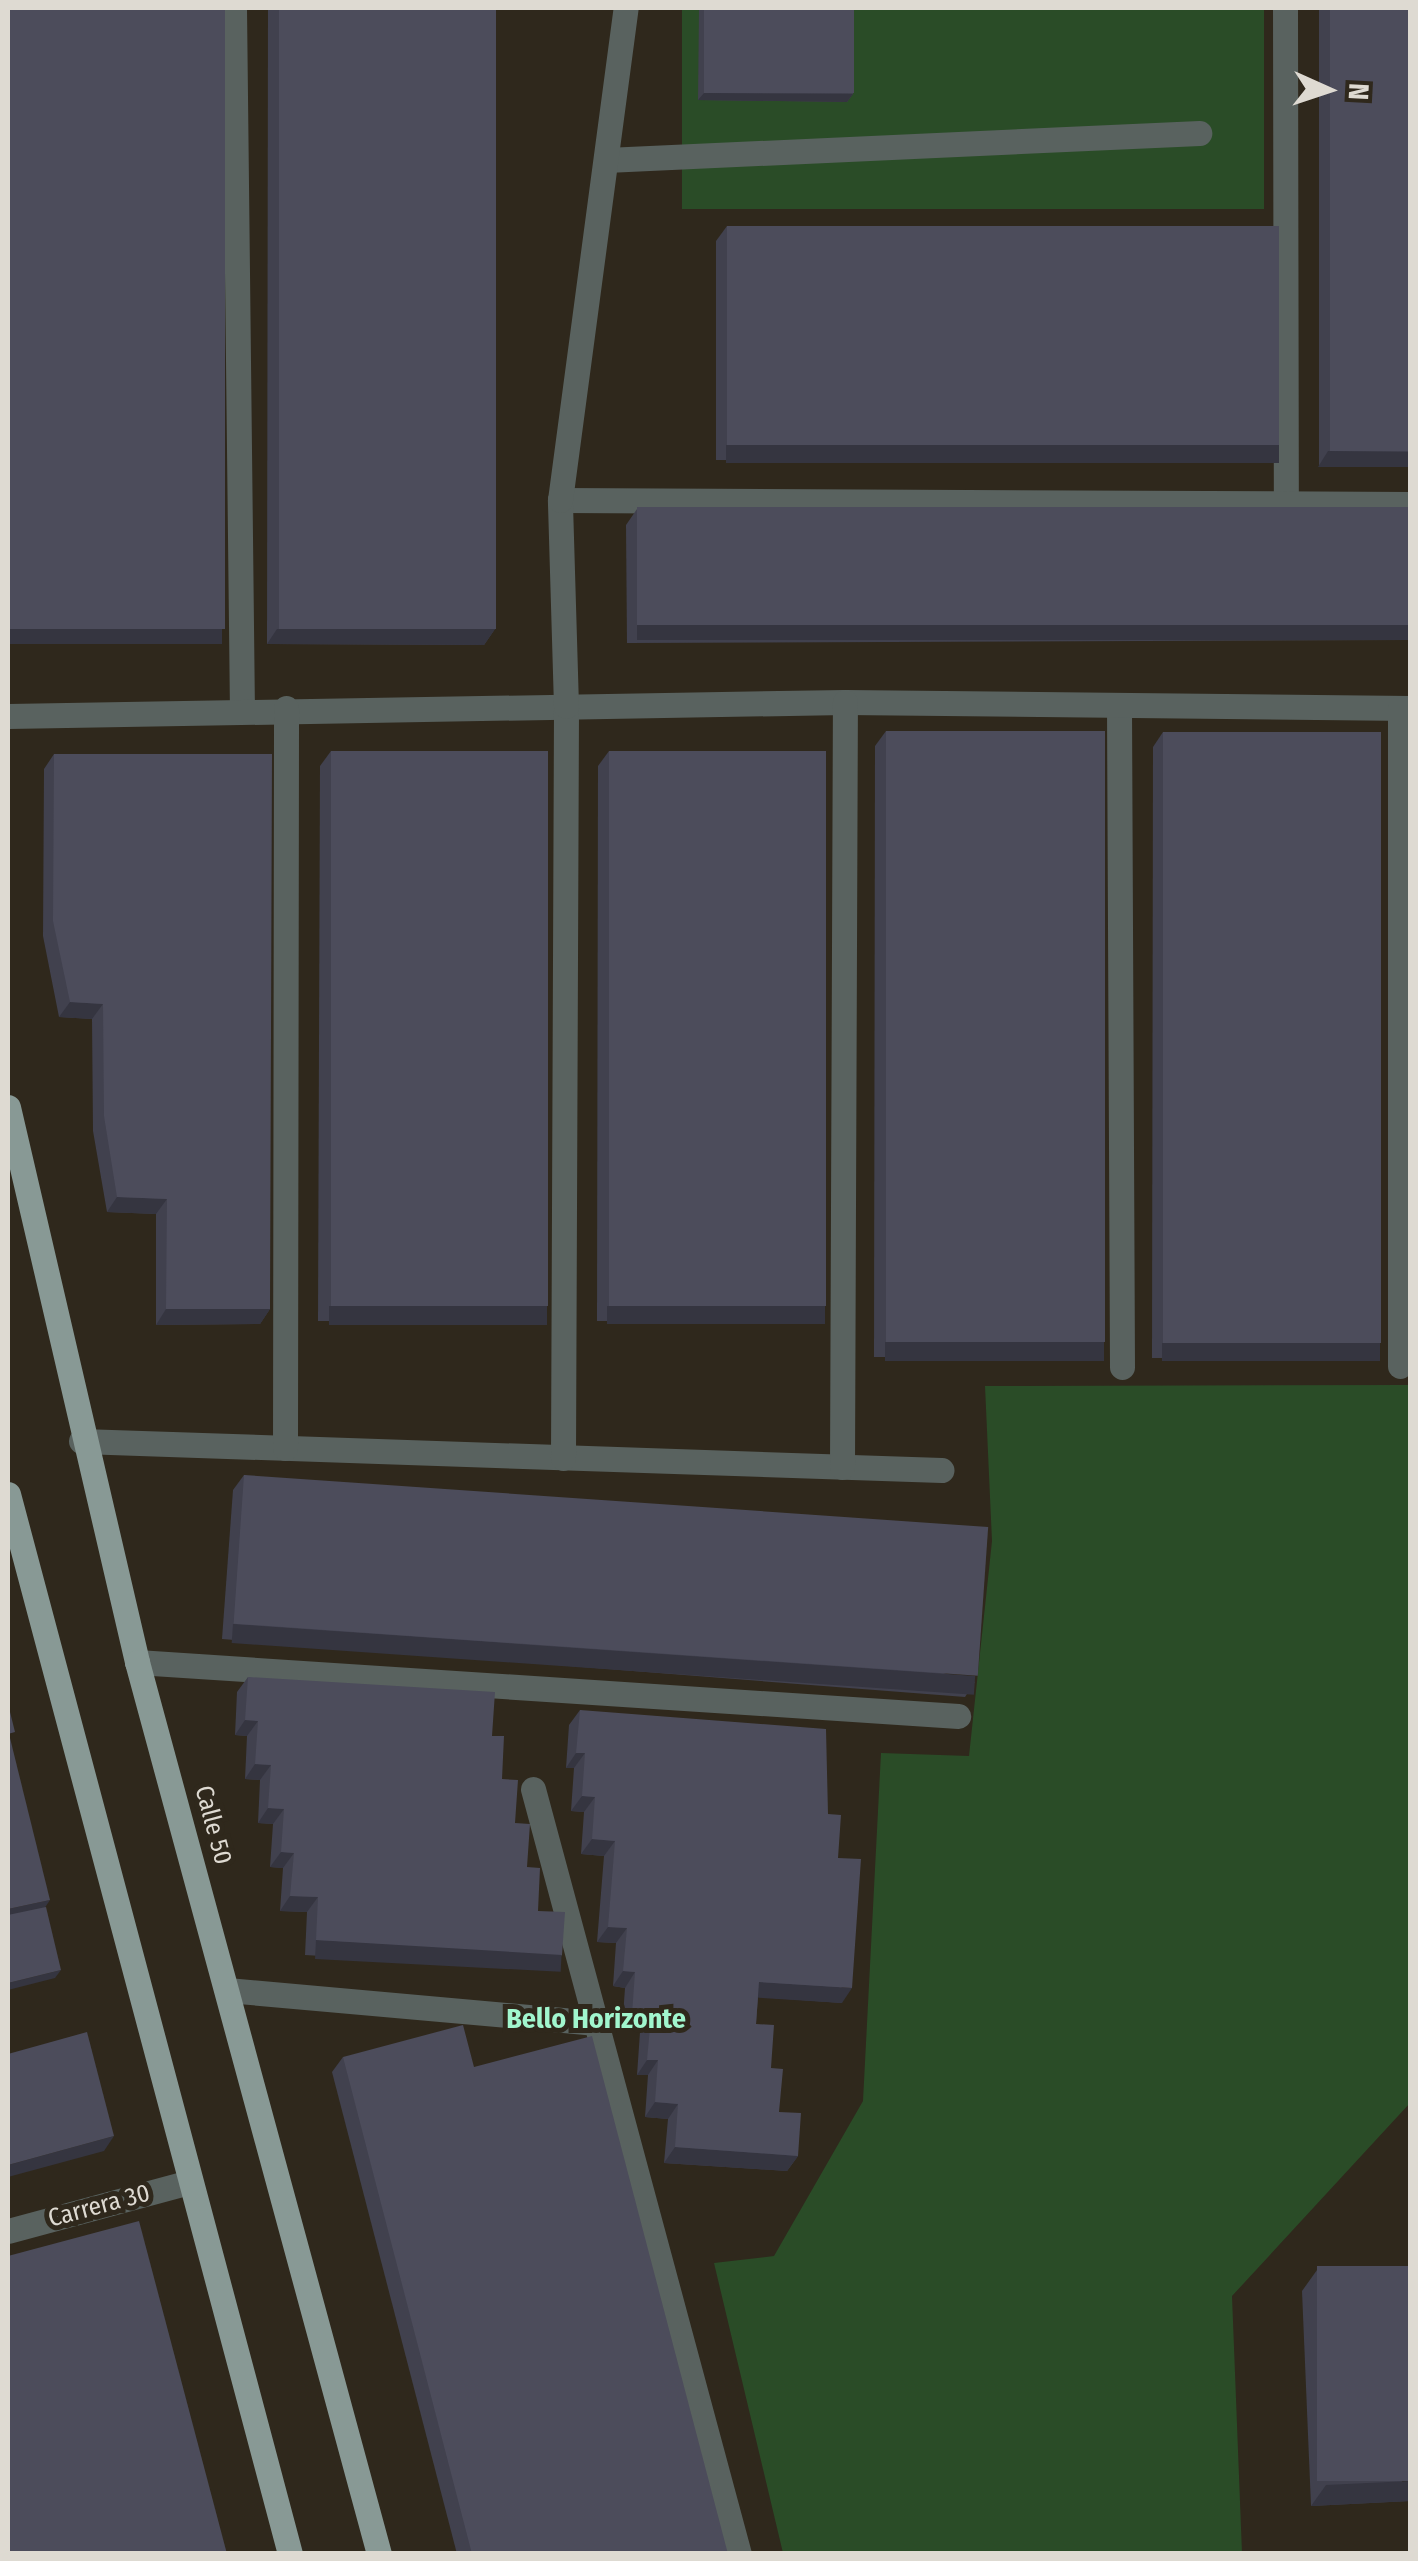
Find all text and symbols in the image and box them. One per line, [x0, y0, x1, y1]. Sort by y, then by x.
north arrow [1278, 40, 1378, 140]
text: N [1342, 82, 1375, 101]
street label: Calle 50 [188, 1782, 238, 1868]
district label: Bello Horizonte [506, 2002, 686, 2036]
street label: Carrera 30 [45, 2178, 153, 2234]

